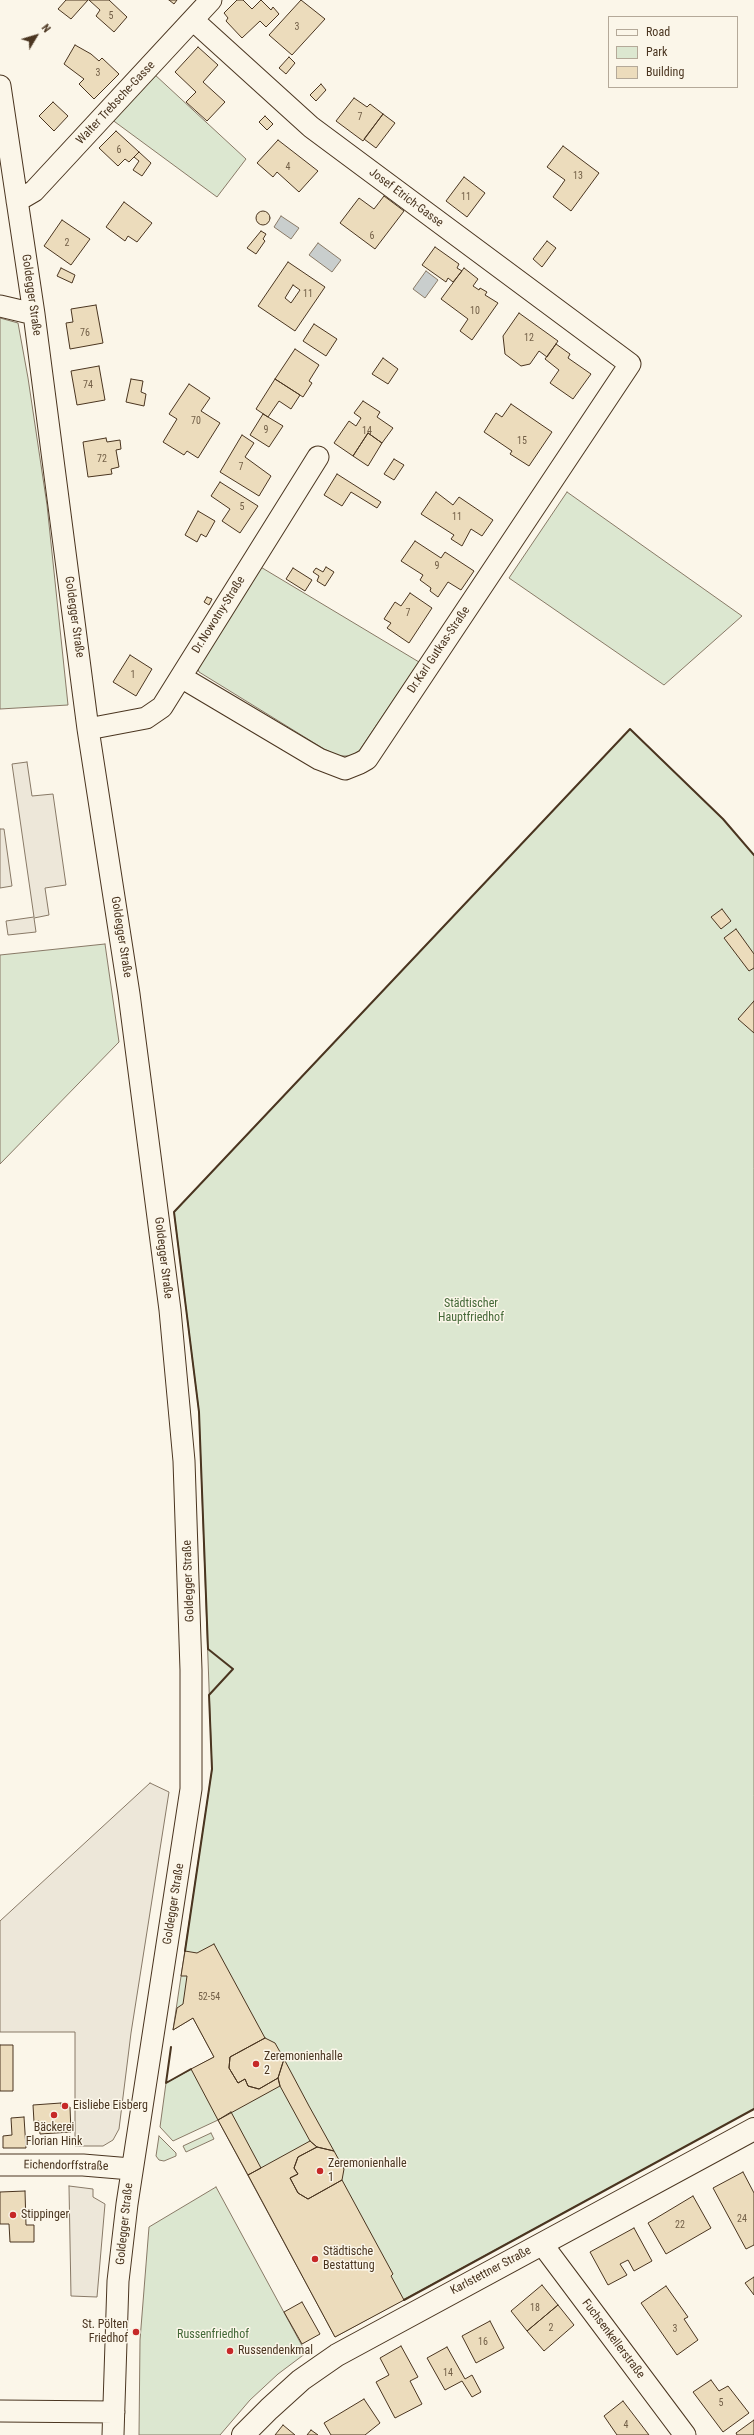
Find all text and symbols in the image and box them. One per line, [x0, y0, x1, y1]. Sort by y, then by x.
house number: 5 [109, 10, 113, 22]
north arrow [16, 16, 56, 56]
legend [608, 16, 738, 88]
house number: 3 [295, 21, 299, 33]
text: N [39, 22, 53, 35]
text: Road [646, 25, 670, 39]
text: Park [646, 45, 667, 59]
street label: Walter Trebsche-Gasse [74, 58, 158, 148]
text: Building [646, 65, 684, 79]
house number: 3 [96, 67, 100, 79]
house number: 7 [358, 111, 362, 123]
house number: 6 [117, 144, 121, 156]
house number: 4 [286, 161, 290, 173]
street label: Josef Etrich-Gasse [366, 165, 446, 231]
house number: 13 [573, 170, 583, 182]
house number: 11 [461, 191, 471, 203]
house number: 6 [370, 230, 374, 242]
house number: 2 [65, 237, 69, 249]
street label: Goldegger Straße [18, 253, 44, 337]
house number: 11 [303, 288, 313, 300]
house number: 10 [470, 305, 480, 317]
house number: 76 [80, 327, 90, 339]
house number: 12 [524, 332, 534, 344]
house number: 74 [83, 379, 93, 391]
house number: 70 [191, 415, 201, 427]
house number: 9 [264, 424, 268, 436]
house number: 14 [362, 425, 372, 437]
house number: 15 [517, 435, 527, 447]
house number: 72 [97, 453, 107, 465]
house number: 7 [239, 461, 243, 473]
house number: 5 [240, 501, 244, 513]
house number: 11 [452, 511, 462, 523]
house number: 9 [435, 560, 439, 572]
street label: Dr.Nowotny-Straße [189, 574, 249, 656]
street label: Goldegger Straße [61, 575, 87, 659]
street label: Dr.Karl Gutkas-Straße [405, 604, 473, 696]
house number: 7 [406, 607, 410, 619]
house number: 1 [131, 669, 135, 681]
street label: Goldegger Straße [107, 895, 135, 979]
street label: Goldegger Straße [151, 1216, 175, 1300]
park label: Städtischer Hauptfriedhof [438, 1297, 504, 1325]
street label: Goldegger Straße [180, 1540, 198, 1622]
street label: Goldegger Straße [160, 1862, 188, 1946]
house number: 52-54 [198, 1991, 220, 2003]
place label: Zeremonienhalle 2 [264, 2050, 343, 2078]
marker: Zeremonienhalle 2 [251, 2059, 261, 2069]
place label: Eisliebe Eisberg [73, 2099, 148, 2113]
marker: Eisliebe Eisberg [60, 2101, 70, 2111]
marker: Bäckerei Florian Hink [49, 2110, 59, 2120]
place label: Bäckerei Florian Hink [26, 2121, 82, 2149]
place label: Zeremonienhalle 1 [328, 2157, 407, 2185]
street label: Eichendorffstraße [23, 2158, 109, 2174]
marker: Zeremonienhalle 1 [315, 2166, 325, 2176]
street label: Goldegger Straße [114, 2182, 136, 2266]
place label: Stippinger [21, 2208, 69, 2222]
marker: Stippinger [8, 2210, 18, 2220]
house number: 24 [737, 2213, 747, 2225]
house number: 22 [675, 2219, 685, 2231]
street label: Karlstettner Straße [448, 2244, 534, 2298]
place label: Städtische Bestattung [323, 2245, 375, 2273]
marker: Städtische Bestattung [310, 2254, 320, 2264]
street label: Fuchsenkellerstraße [579, 2297, 647, 2381]
house number: 18 [530, 2302, 540, 2314]
place label: St. Pölten Friedhof [82, 2318, 128, 2346]
house number: 2 [549, 2322, 553, 2334]
house number: 3 [673, 2323, 677, 2335]
marker: St. Pölten Friedhof [131, 2327, 141, 2337]
park label: Russenfriedhof [177, 2328, 249, 2342]
house number: 16 [478, 2336, 488, 2348]
place label: Russendenkmal [238, 2344, 313, 2358]
marker: Russendenkmal [225, 2346, 235, 2356]
house number: 14 [443, 2367, 453, 2379]
house number: 5 [719, 2397, 723, 2409]
house number: 4 [624, 2419, 628, 2431]

